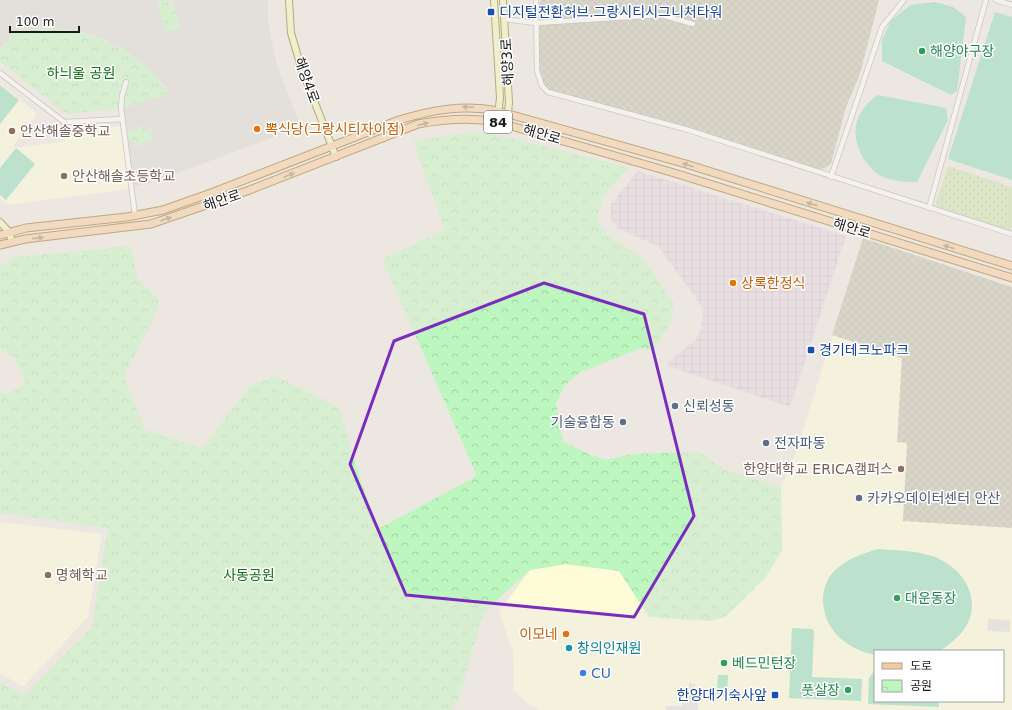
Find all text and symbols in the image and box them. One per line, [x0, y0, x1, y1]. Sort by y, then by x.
place label: 디지털전환허브.그랑시티시그니처타워 [499, 4, 722, 20]
marker: 디지털전환허브.그랑시티시그니처타워 [486, 7, 496, 17]
scale bar [10, 8, 79, 34]
text: 100 m [16, 15, 54, 29]
street label: 해양3로 [498, 38, 516, 86]
place label: 해양야구장 [930, 43, 995, 59]
marker: 해양야구장 [917, 46, 927, 56]
street label: 해양4로 [291, 55, 323, 105]
park label: 하늬울 공원 [47, 65, 115, 81]
one-way arrow [462, 104, 474, 111]
road number: 84 [484, 111, 512, 133]
one-way arrow [417, 120, 429, 126]
place label: 뽁식당(그랑시티자이점) [265, 121, 405, 137]
street label: 해안로 [521, 121, 563, 147]
place label: 안산해솔중학교 [20, 123, 110, 139]
marker: 뽁식당(그랑시티자이점) [252, 124, 262, 134]
marker: 안산해솔중학교 [7, 126, 17, 136]
one-way arrow [682, 162, 694, 168]
place label: 안산해솔초등학교 [72, 168, 175, 184]
marker: 안산해솔초등학교 [59, 171, 69, 181]
one-way arrow [283, 172, 295, 178]
street label: 해안로 [201, 186, 243, 214]
one-way arrow [805, 201, 817, 207]
street label: 해안로 [831, 215, 873, 241]
one-way arrow [161, 216, 173, 222]
one-way arrow [32, 235, 44, 241]
one-way arrow [943, 244, 955, 250]
place label: 상록한정식 [741, 275, 805, 291]
marker: 상록한정식 [728, 278, 738, 288]
place label: 경기테크노파크 [819, 342, 909, 358]
marker: 경기테크노파크 [806, 345, 816, 355]
place label: 신뢰성동 [683, 398, 735, 414]
marker: 신뢰성동 [670, 401, 680, 411]
place label: 기술융합동 [551, 414, 615, 430]
marker: 기술융합동 [618, 417, 628, 427]
place label: 전자파동 [774, 435, 826, 451]
marker: 전자파동 [761, 438, 771, 448]
place label: 한양대학교 ERICA캠퍼스 [743, 461, 893, 477]
marker: 한양대학교 ERICA캠퍼스 [896, 464, 906, 474]
place label: 카카오데이터센터 안산 [867, 490, 1000, 506]
marker: 카카오데이터센터 안산 [854, 493, 864, 503]
place label: 명혜학교 [56, 567, 108, 583]
park label: 사동공원 [223, 567, 275, 583]
marker: 명혜학교 [43, 570, 53, 580]
place label: 대운동장 [905, 590, 957, 606]
marker: 대운동장 [892, 593, 902, 603]
place label: 이모네 [519, 626, 558, 642]
marker: 이모네 [561, 629, 571, 639]
place label: 창의인재원 [577, 640, 641, 656]
marker: 창의인재원 [564, 643, 574, 653]
legend [874, 650, 1004, 702]
place label: 베드민턴장 [732, 655, 797, 671]
marker: 베드민턴장 [719, 658, 729, 668]
text: 도로 [910, 659, 932, 673]
place label: CU [591, 665, 611, 681]
marker: CU [578, 668, 588, 678]
text: 공원 [910, 679, 932, 693]
place label: 풋살장 [801, 682, 840, 698]
marker: 풋살장 [843, 685, 853, 695]
place label: 한양대기숙사앞 [677, 687, 767, 703]
marker: 한양대기숙사앞 [770, 690, 780, 700]

